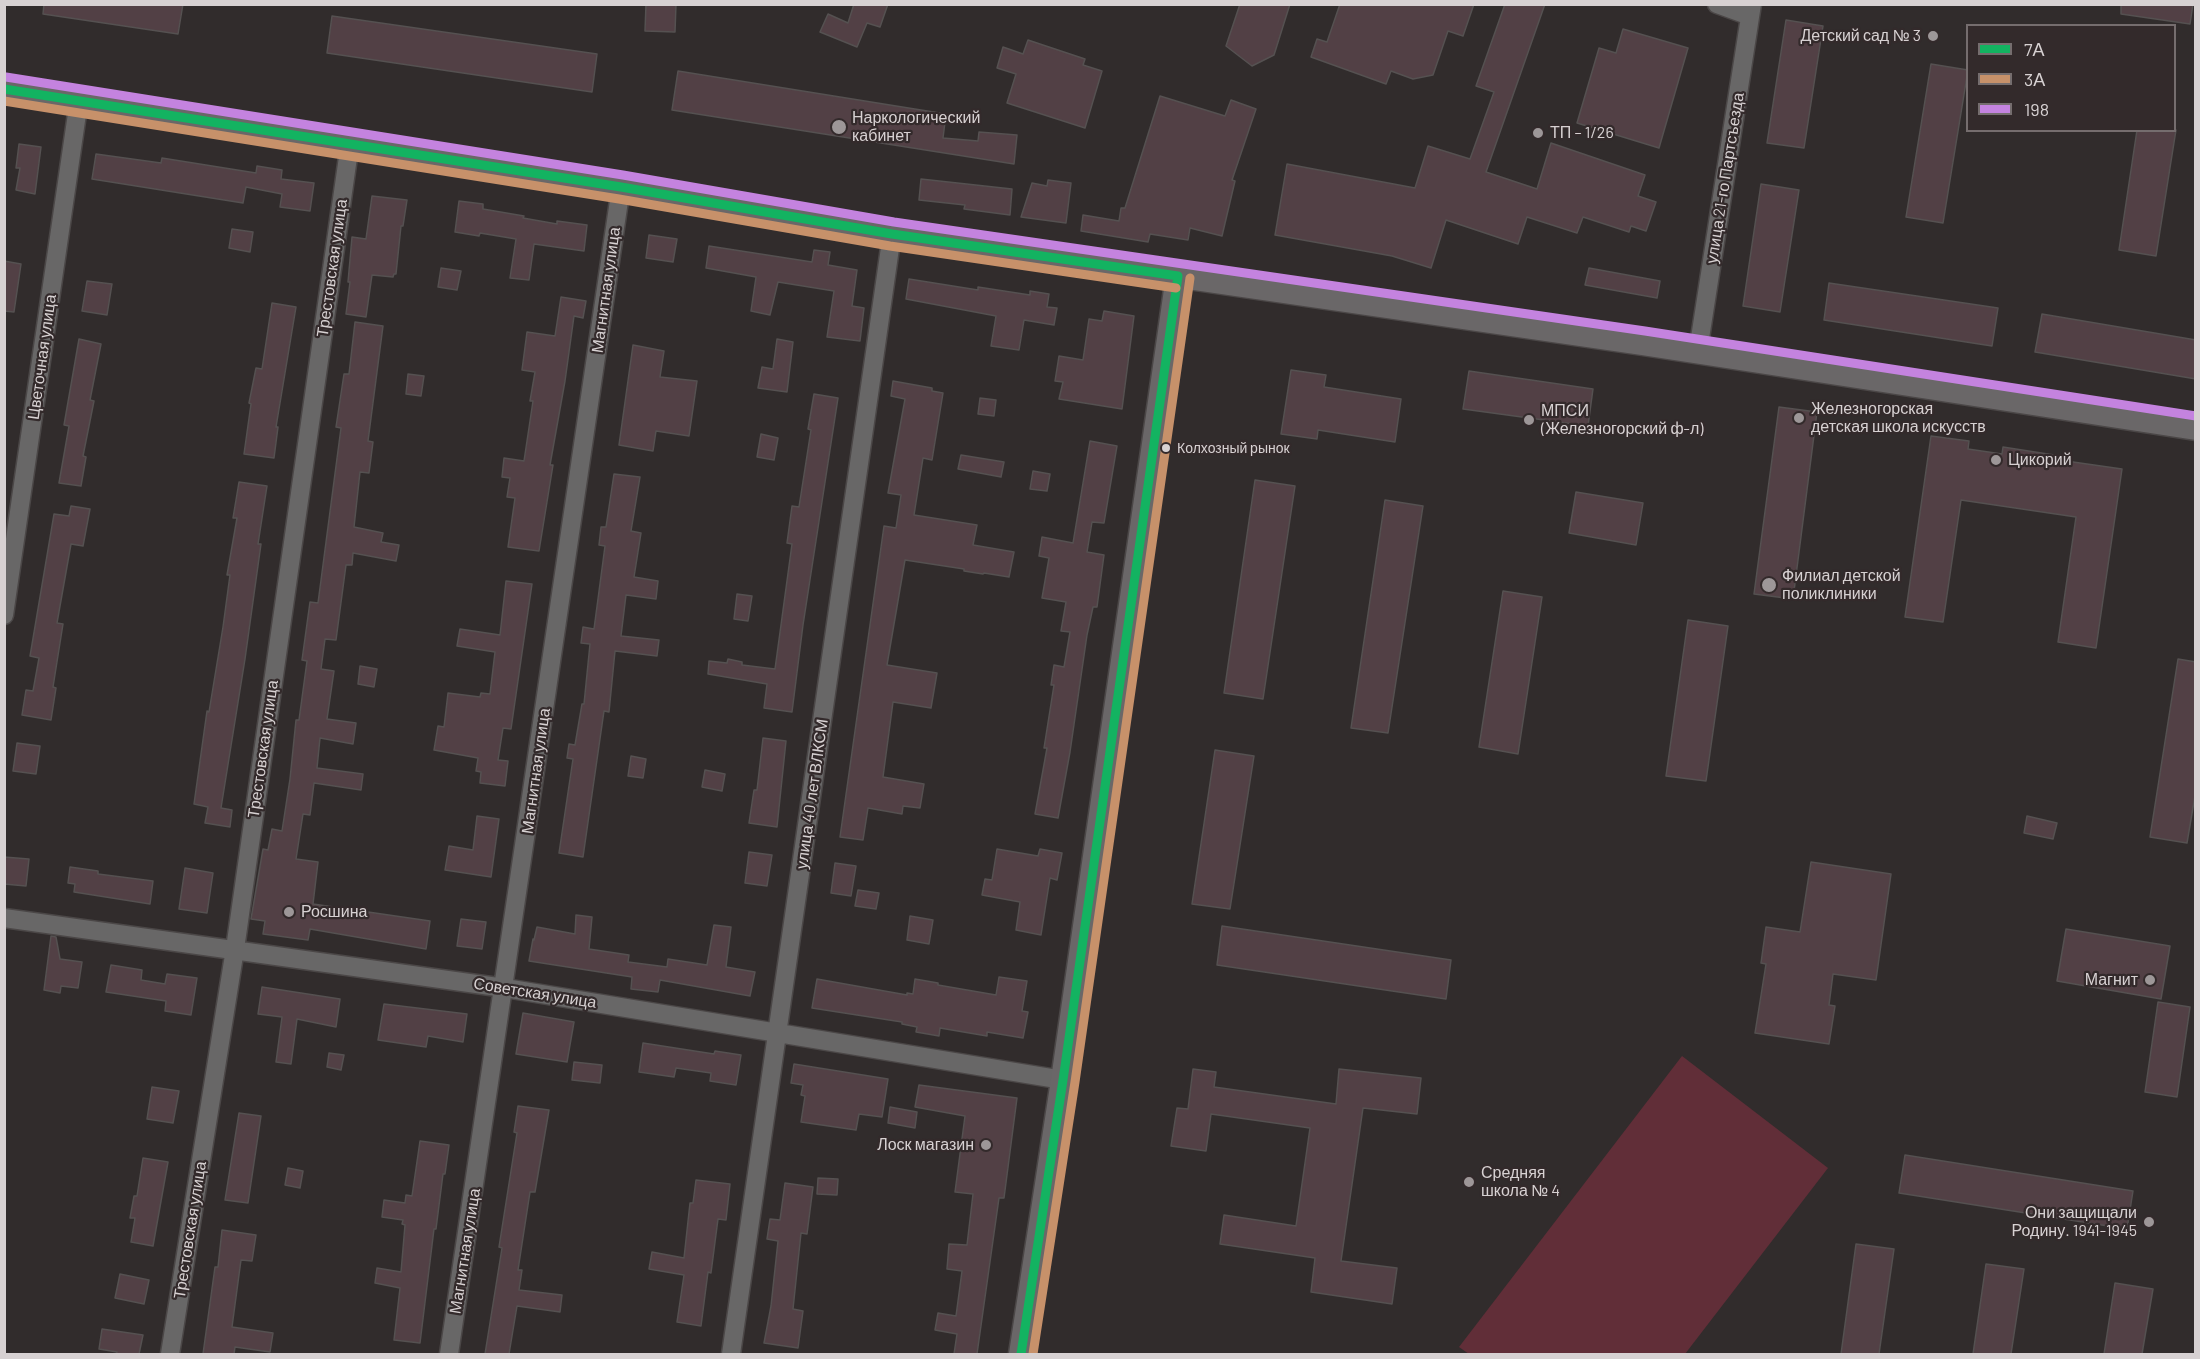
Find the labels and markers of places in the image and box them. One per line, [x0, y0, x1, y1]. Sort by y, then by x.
place label: Детский сад № 3 [1801, 26, 1921, 46]
marker: Детский сад № 3 [1926, 29, 1940, 43]
place label: Наркологический кабинет [852, 108, 980, 146]
marker: Наркологический кабинет [830, 118, 848, 136]
place label: ТП – 1/26 [1550, 123, 1614, 143]
marker: ТП – 1/26 [1531, 126, 1545, 140]
place label: Железногорская детская школа искусств [1811, 399, 1986, 437]
place label: МПСИ (Железногорский ф-л) [1541, 401, 1703, 439]
marker: Железногорская детская школа искусств [1792, 411, 1806, 425]
marker: МПСИ (Железногорский ф-л) [1522, 413, 1536, 427]
place label: Колхозный рынок [1177, 440, 1290, 456]
marker: Колхозный рынок [1160, 442, 1172, 454]
place label: Цикорий [2008, 450, 2072, 470]
marker: Цикорий [1989, 453, 2003, 467]
place label: Филиал детской поликлиники [1782, 566, 1901, 604]
marker: Филиал детской поликлиники [1760, 576, 1778, 594]
place label: Росшина [301, 902, 367, 922]
marker: Росшина [282, 905, 296, 919]
place label: Магнит [2085, 970, 2138, 990]
marker: Магнит [2143, 973, 2157, 987]
place label: Лоск магазин [877, 1135, 974, 1155]
marker: Лоск магазин [979, 1138, 993, 1152]
place label: Средняя школа № 4 [1481, 1163, 1560, 1201]
marker: Средняя школа № 4 [1462, 1175, 1476, 1189]
place label: Они защищали Родину. 1941-1945 [2012, 1203, 2137, 1241]
marker: Они защищали Родину. 1941-1945 [2142, 1215, 2156, 1229]

